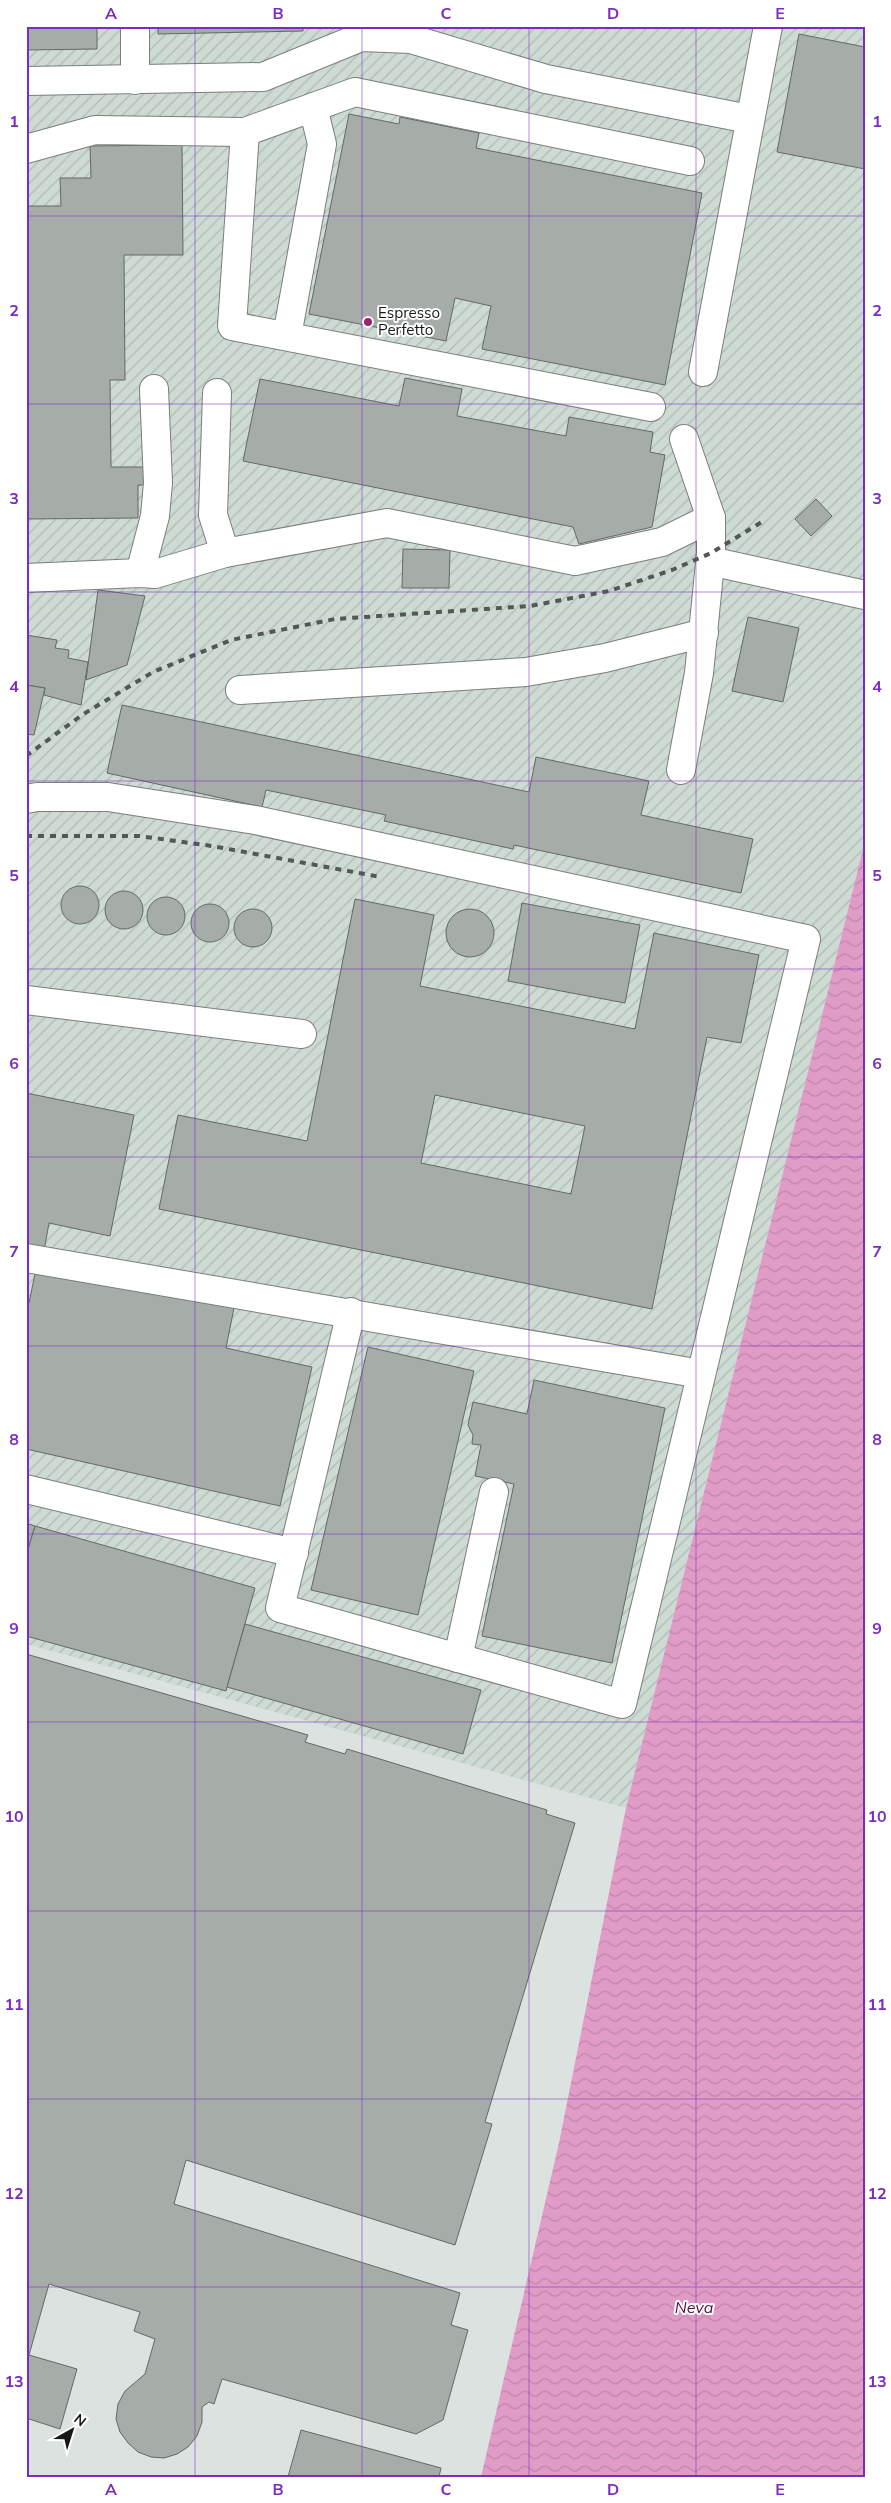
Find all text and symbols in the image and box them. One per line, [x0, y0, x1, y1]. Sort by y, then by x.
text: A [105, 3, 117, 23]
text: B [272, 3, 284, 23]
text: C [441, 3, 452, 23]
text: D [607, 3, 619, 23]
text: E [775, 3, 785, 23]
text: 1 [9, 111, 19, 131]
text: 1 [872, 111, 882, 131]
text: 2 [9, 300, 19, 320]
text: 2 [872, 300, 882, 320]
place label: Espresso Perfetto [378, 303, 440, 339]
marker: Espresso Perfetto [362, 316, 374, 328]
text: 3 [9, 488, 19, 508]
text: 3 [872, 488, 882, 508]
text: 4 [9, 676, 19, 696]
text: 4 [872, 676, 882, 696]
text: 5 [9, 865, 19, 885]
text: 5 [872, 865, 882, 885]
text: 6 [9, 1053, 19, 1073]
text: 6 [872, 1053, 882, 1073]
text: 7 [9, 1241, 19, 1261]
text: 7 [872, 1241, 882, 1261]
text: 8 [9, 1429, 19, 1449]
text: 8 [872, 1429, 882, 1449]
text: 9 [9, 1618, 19, 1638]
text: 9 [872, 1618, 882, 1638]
text: 10 [4, 1806, 24, 1826]
text: 10 [867, 1806, 887, 1826]
text: 11 [4, 1994, 24, 2014]
text: 11 [867, 1994, 887, 2014]
text: 12 [4, 2183, 24, 2203]
text: 12 [867, 2183, 887, 2203]
water label: Neva [675, 2297, 714, 2317]
text: 13 [4, 2371, 24, 2391]
text: 13 [867, 2371, 887, 2391]
north arrow [48, 2406, 98, 2456]
text: N [70, 2410, 90, 2430]
text: A [105, 2479, 117, 2499]
text: B [272, 2479, 284, 2499]
text: C [441, 2479, 452, 2499]
text: D [607, 2479, 619, 2499]
text: E [775, 2479, 785, 2499]

